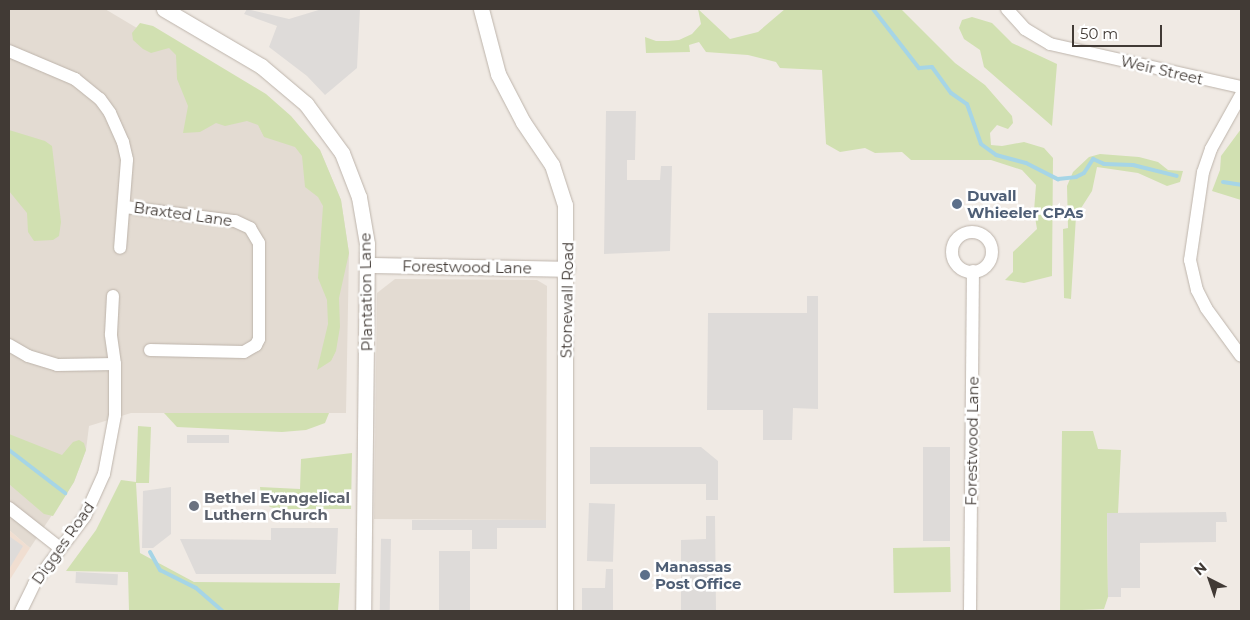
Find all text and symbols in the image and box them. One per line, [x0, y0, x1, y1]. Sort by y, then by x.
scale bar [1075, 15, 1165, 47]
text: 50 m [1080, 24, 1118, 43]
street label: Weir Street [1119, 52, 1205, 88]
place label: Duvall Whieeler CPAs [967, 186, 1083, 221]
street label: Braxted Lane [133, 198, 233, 230]
marker: Duvall Whieeler CPAs [951, 198, 963, 210]
street label: Plantation Lane [356, 232, 376, 352]
street label: Stonewall Road [557, 242, 577, 358]
street label: Forestwood Lane [402, 257, 532, 277]
street label: Forestwood Lane [962, 376, 982, 506]
place label: Bethel Evangelical Luthern Church [204, 488, 350, 523]
street label: Digges Road [28, 498, 98, 588]
marker: Bethel Evangelical Luthern Church [188, 500, 200, 512]
north arrow [1185, 555, 1235, 605]
place label: Manassas Post Office [655, 557, 741, 592]
text: N [1190, 558, 1210, 579]
marker: Manassas Post Office [639, 569, 651, 581]

